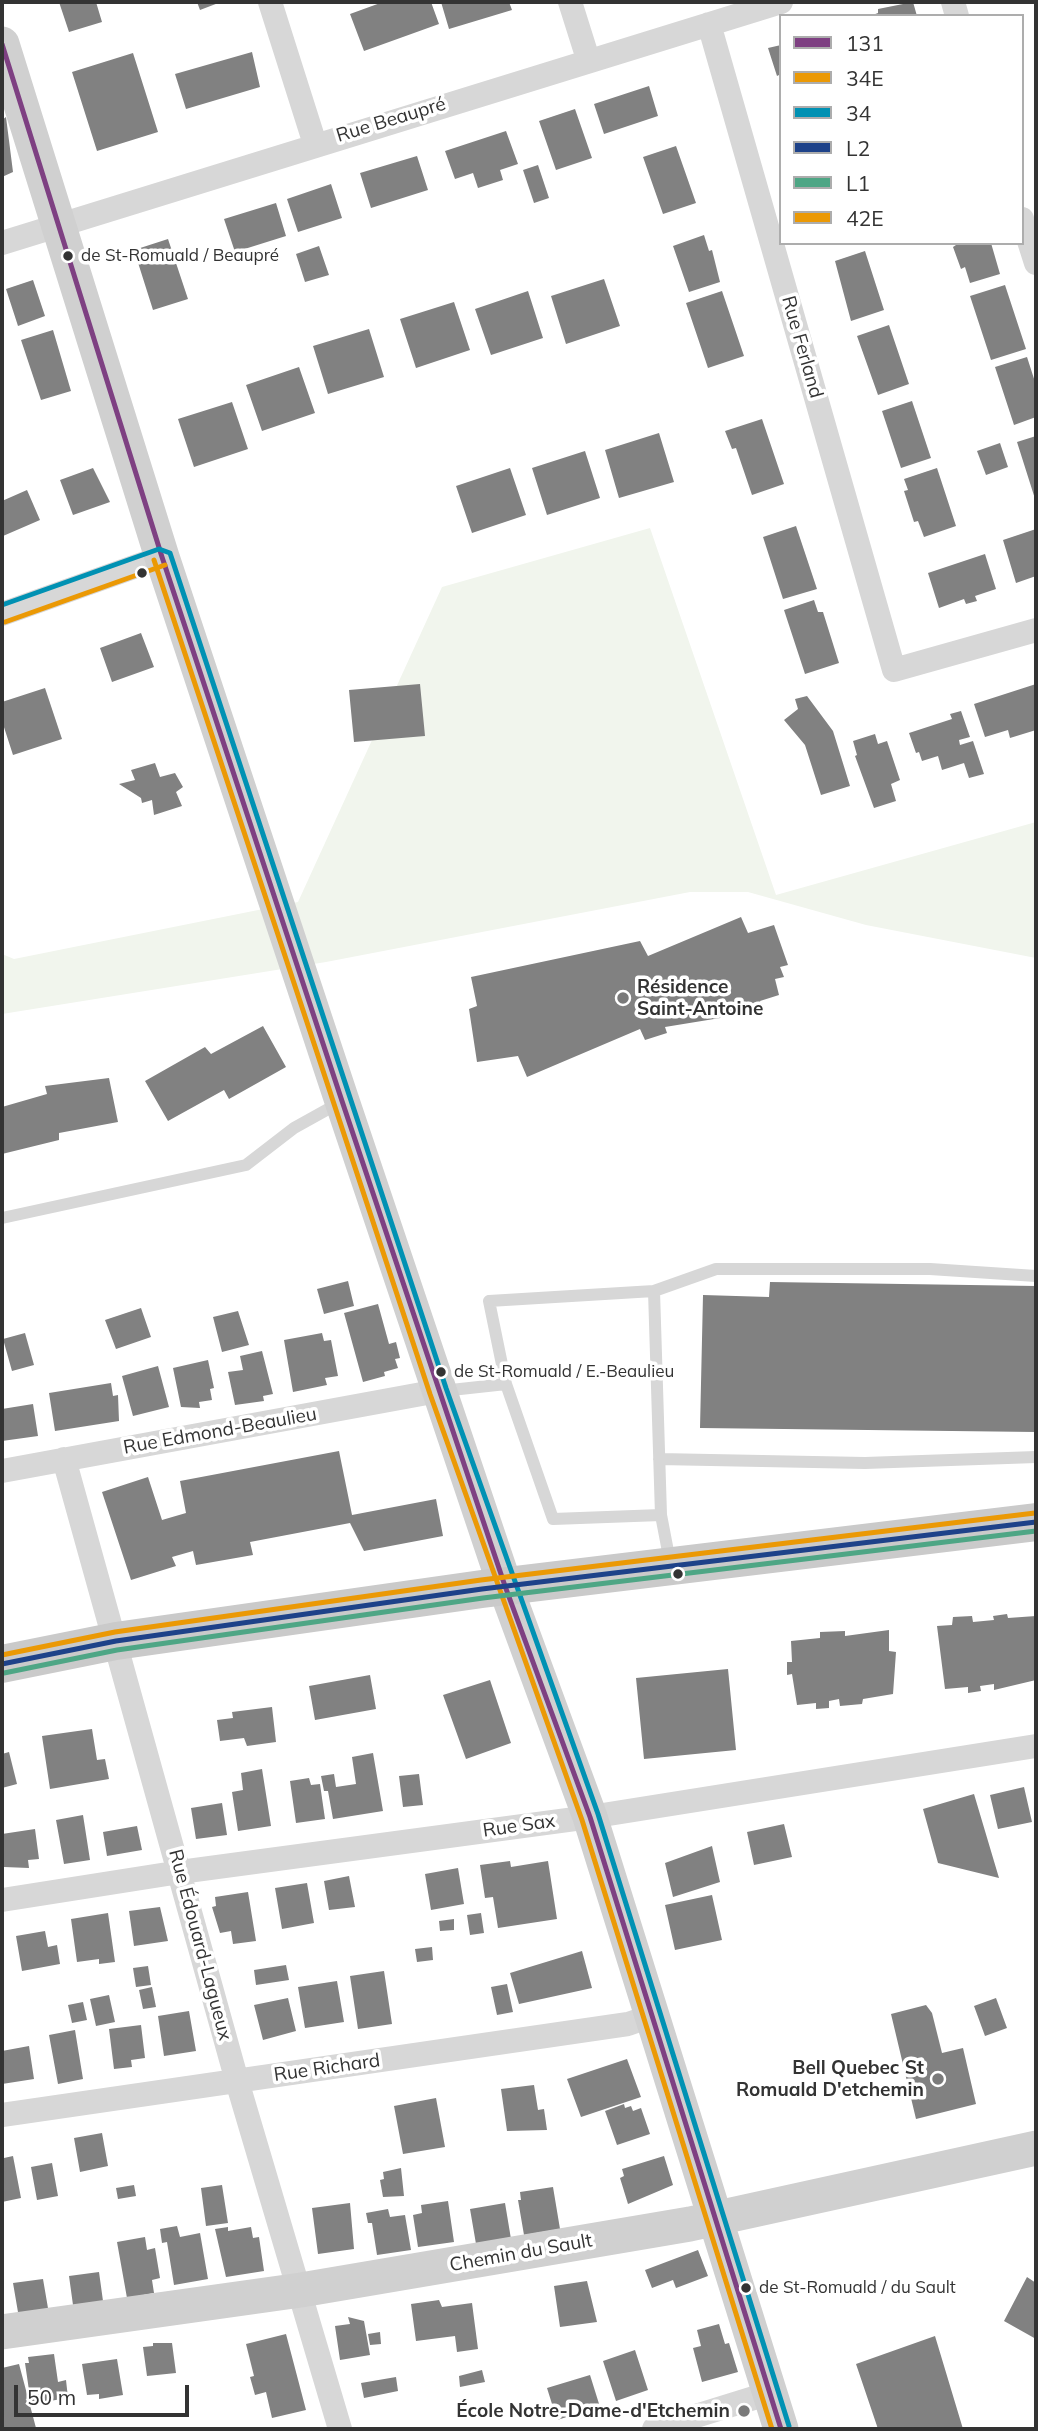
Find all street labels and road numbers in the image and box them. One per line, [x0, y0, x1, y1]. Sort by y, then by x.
street label: Rue Beaupré [333, 93, 449, 147]
street label: Rue Ferland [777, 293, 827, 401]
street label: Rue Edmond-Beaulieu [121, 1403, 319, 1459]
street label: Rue Sax [481, 1810, 557, 1842]
street label: Rue Édouard-Lagueux [163, 1847, 237, 2043]
street label: Rue Richard [272, 2049, 382, 2087]
street label: Chemin du Sault [448, 2229, 594, 2277]

